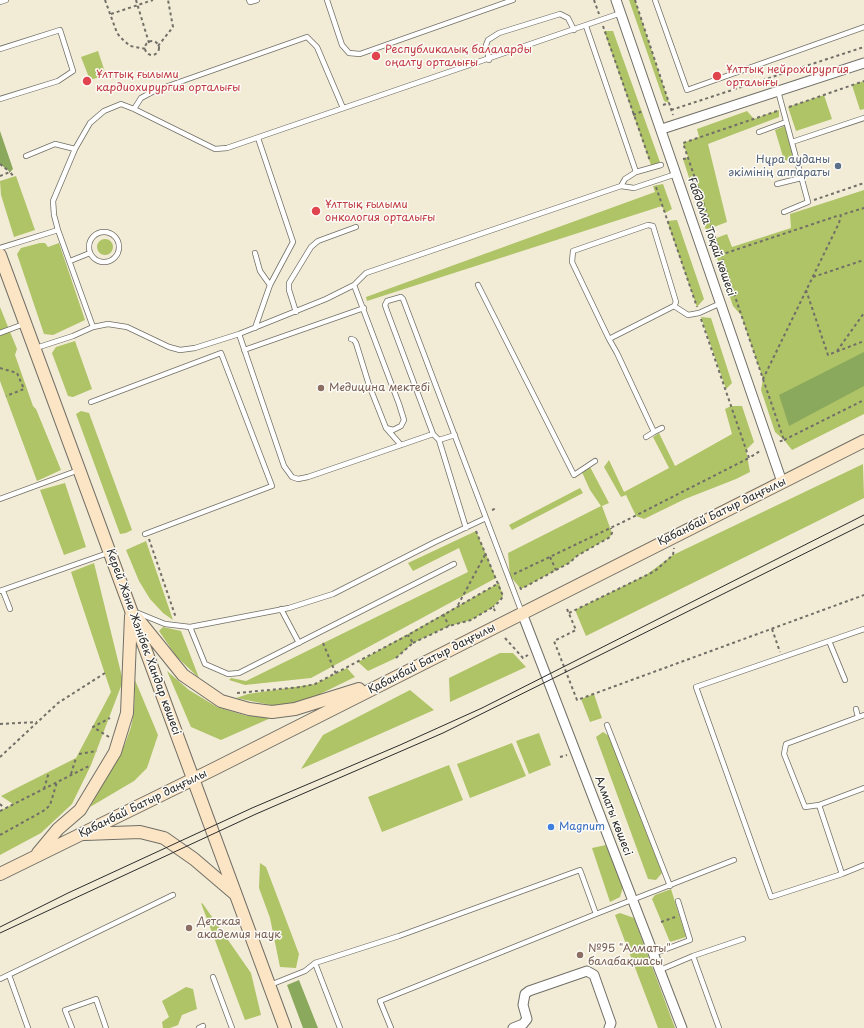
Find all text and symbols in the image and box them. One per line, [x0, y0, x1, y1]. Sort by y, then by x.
place label: Республикалық балаларды оңалту орталығы [385, 43, 532, 69]
marker: Республикалық балаларды оңалту орталығы [370, 50, 382, 62]
place label: Ұлттық нейрохирургия орталығы [726, 63, 849, 89]
place label: Ұлттық ғылыми кардиохирургия орталығы [96, 68, 240, 94]
marker: Ұлттық нейрохирургия орталығы [711, 70, 723, 82]
marker: Ұлттық ғылыми кардиохирургия орталығы [81, 75, 93, 87]
place label: Нұра ауданы әкімінің аппараты [729, 153, 830, 179]
marker: Нұра ауданы әкімінің аппараты [833, 161, 843, 171]
street label: Ғабдолла Тоқай көшесі [684, 176, 738, 298]
place label: Ұлттық ғылыми онкология орталығы [325, 198, 435, 224]
marker: Ұлттық ғылыми онкология орталығы [310, 205, 322, 217]
place label: Медицина мектебі [329, 381, 430, 395]
marker: Медицина мектебі [316, 383, 326, 393]
street label: Қабанбай Батыр даңғылы [656, 475, 788, 549]
street label: Керей Және Жәнібек Хандар көшесі [103, 547, 183, 737]
street label: Қабанбай Батыр даңғылы [366, 621, 498, 697]
street label: Қабанбай Батыр даңғылы [77, 767, 209, 841]
street label: Алматы көшесі [592, 774, 634, 858]
place label: Magnum [559, 820, 605, 834]
marker: Magnum [546, 822, 556, 832]
place label: Детская академия наук [197, 915, 281, 941]
marker: Детская академия наук [184, 923, 194, 933]
place label: №95 "Алматы" балабақшасы [588, 942, 671, 968]
marker: №95 "Алматы" балабақшасы [575, 950, 585, 960]

